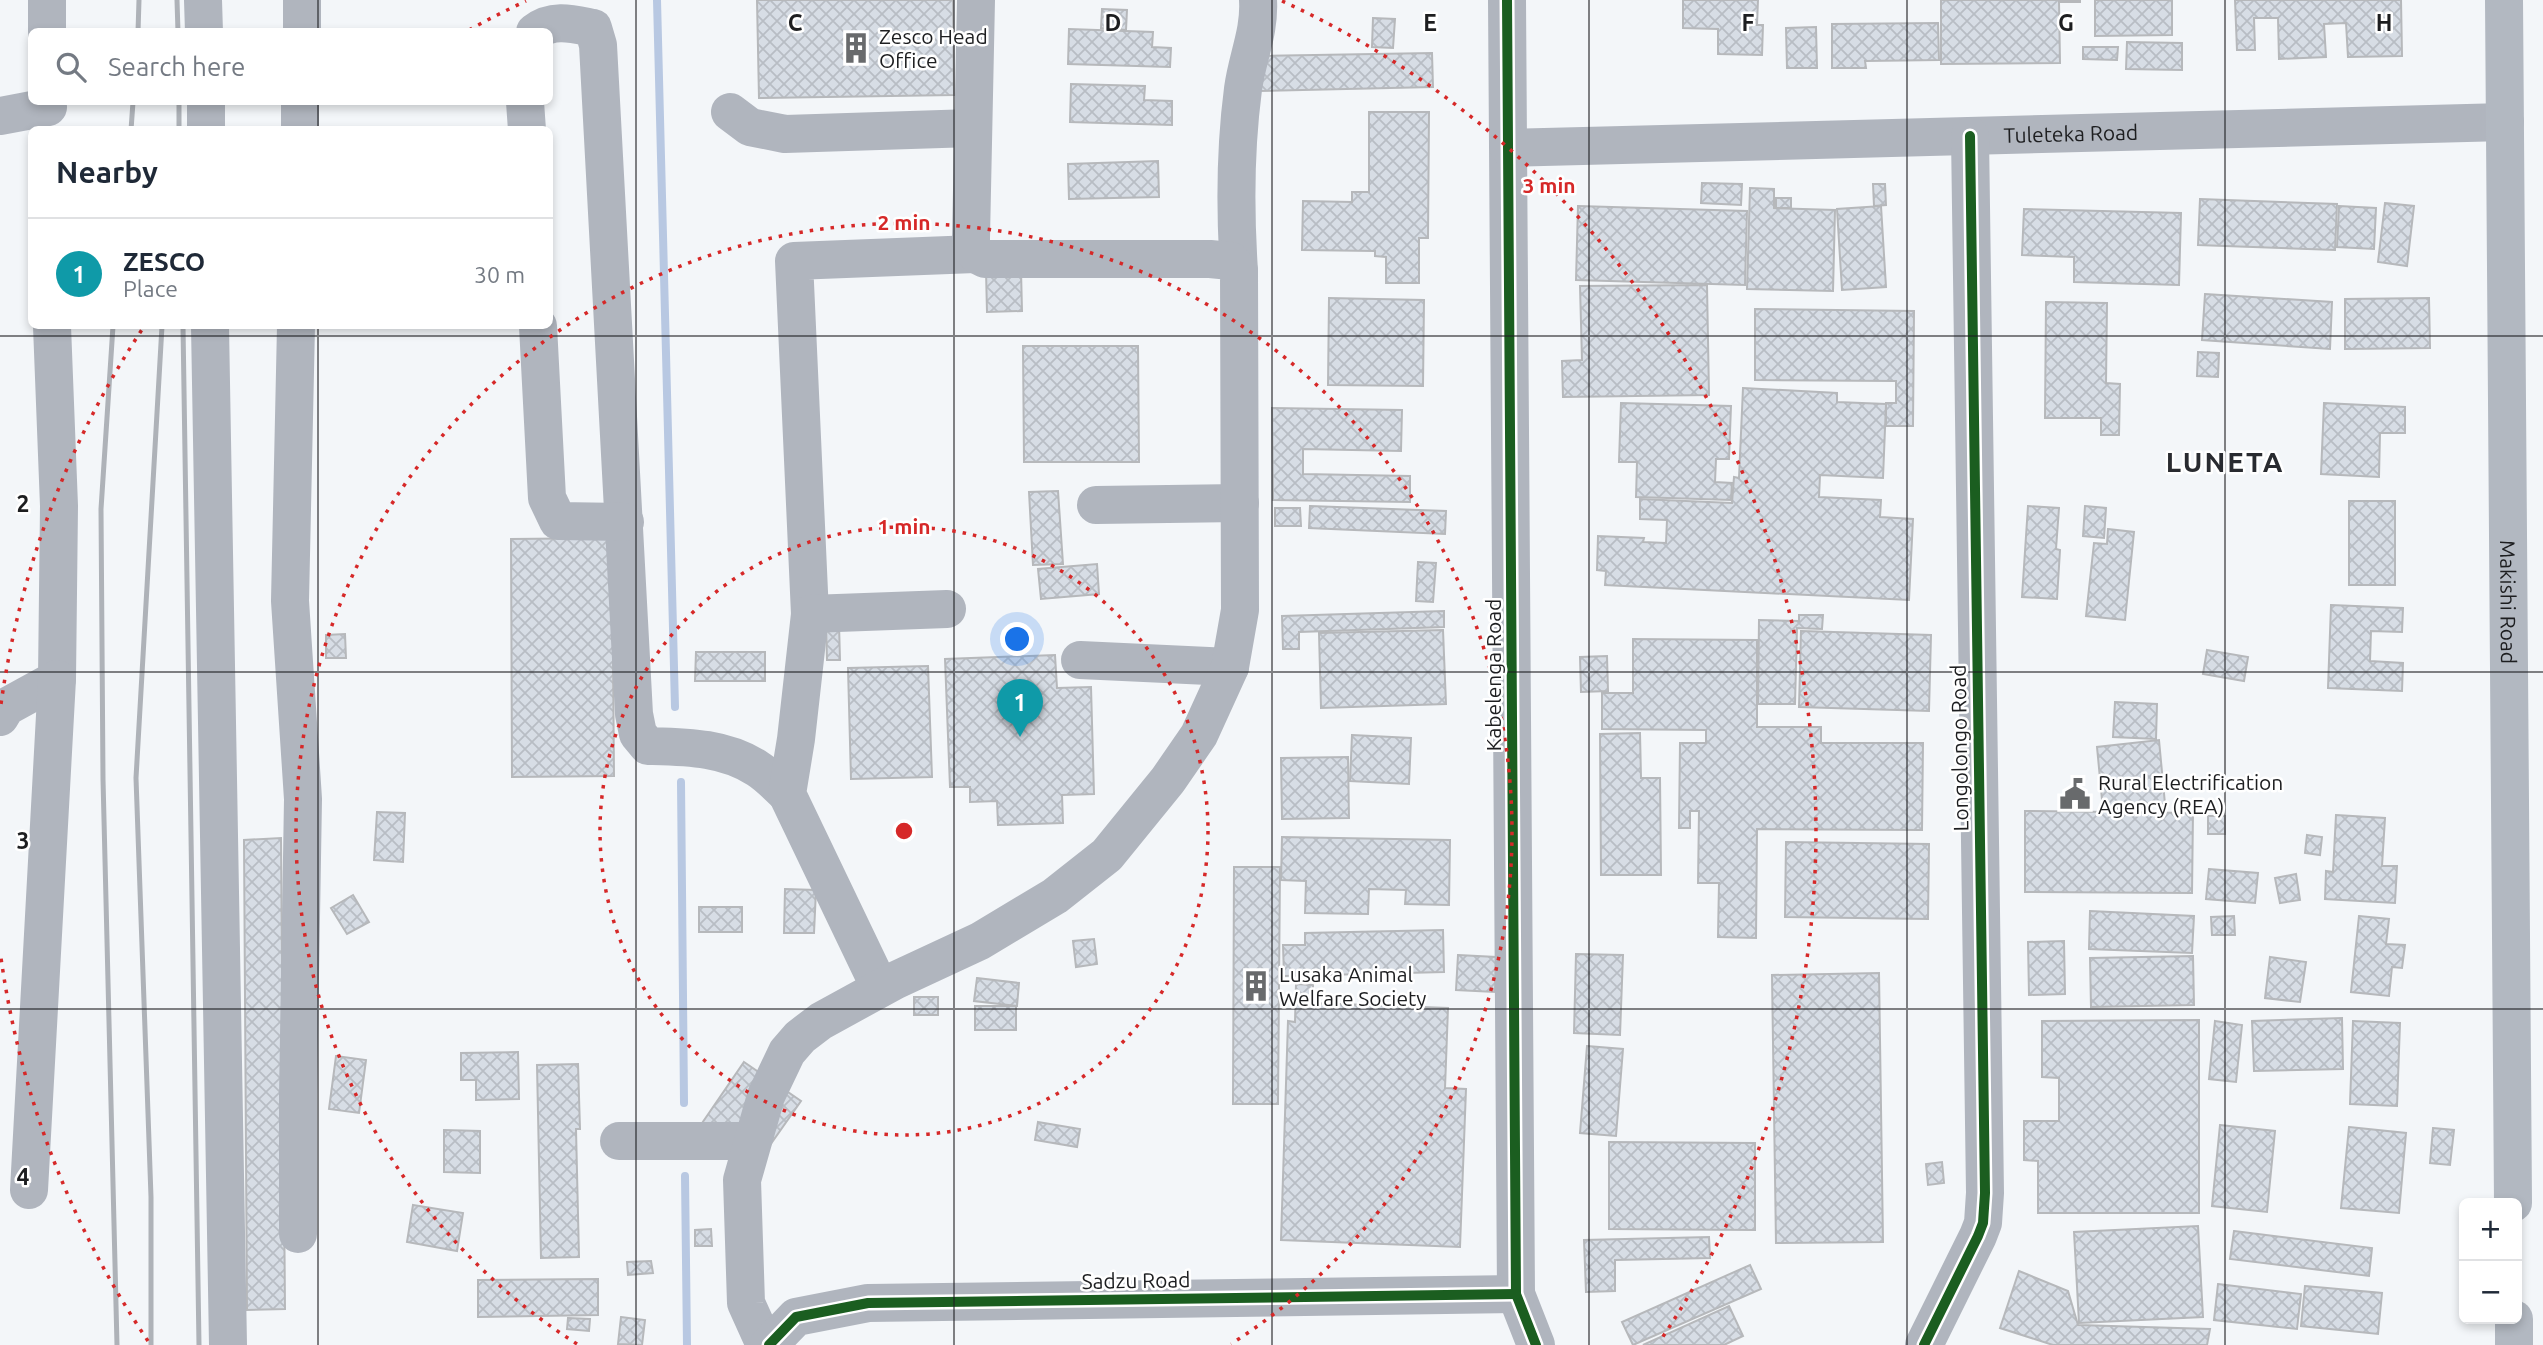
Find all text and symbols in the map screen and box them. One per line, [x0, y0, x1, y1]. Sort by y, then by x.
text: C [788, 10, 803, 35]
text: D [1105, 10, 1121, 35]
text: E [1423, 10, 1437, 35]
text: F [1742, 10, 1755, 35]
text: G [2058, 10, 2074, 35]
text: H [2376, 10, 2392, 35]
place label: Zesco Head Office [879, 24, 988, 72]
search box [28, 28, 553, 105]
building icon: Zesco Head Office [839, 31, 873, 65]
icon: search [52, 48, 90, 86]
text: Search here [108, 52, 245, 81]
street label: Tuleteka Road [2003, 120, 2138, 147]
text: Nearby [56, 155, 158, 189]
text: 3 min [1522, 173, 1576, 197]
text: 2 min [877, 210, 931, 234]
text: ZESCO [123, 247, 205, 276]
text: 1 [73, 262, 85, 287]
text: 30 m [474, 262, 525, 287]
text: Place [123, 276, 178, 301]
district label: LUNETA [2166, 446, 2284, 477]
text: 2 [17, 491, 29, 516]
text: 1 min [877, 514, 931, 538]
street label: Makishi Road [2496, 540, 2521, 664]
street label: Kabelenga Road [1481, 599, 1505, 751]
your location [1000, 622, 1034, 656]
street label: Longolongo Road [1946, 664, 1972, 832]
pin: 1 [997, 679, 1043, 737]
place label: Rural Electrification Agency (REA) [2098, 770, 2283, 818]
public building icon: Rural Electrification Agency (REA) [2058, 777, 2092, 811]
centre of rings [892, 819, 916, 843]
text: 3 [17, 828, 29, 853]
place label: Lusaka Animal Welfare Society [1279, 962, 1426, 1010]
building icon: Lusaka Animal Welfare Society [1239, 969, 1273, 1003]
text: 4 [17, 1164, 30, 1189]
map controls [2459, 1198, 2522, 1324]
button: + [2459, 1198, 2522, 1261]
button: − [2459, 1261, 2522, 1324]
street label: Sadzu Road [1081, 1267, 1191, 1293]

